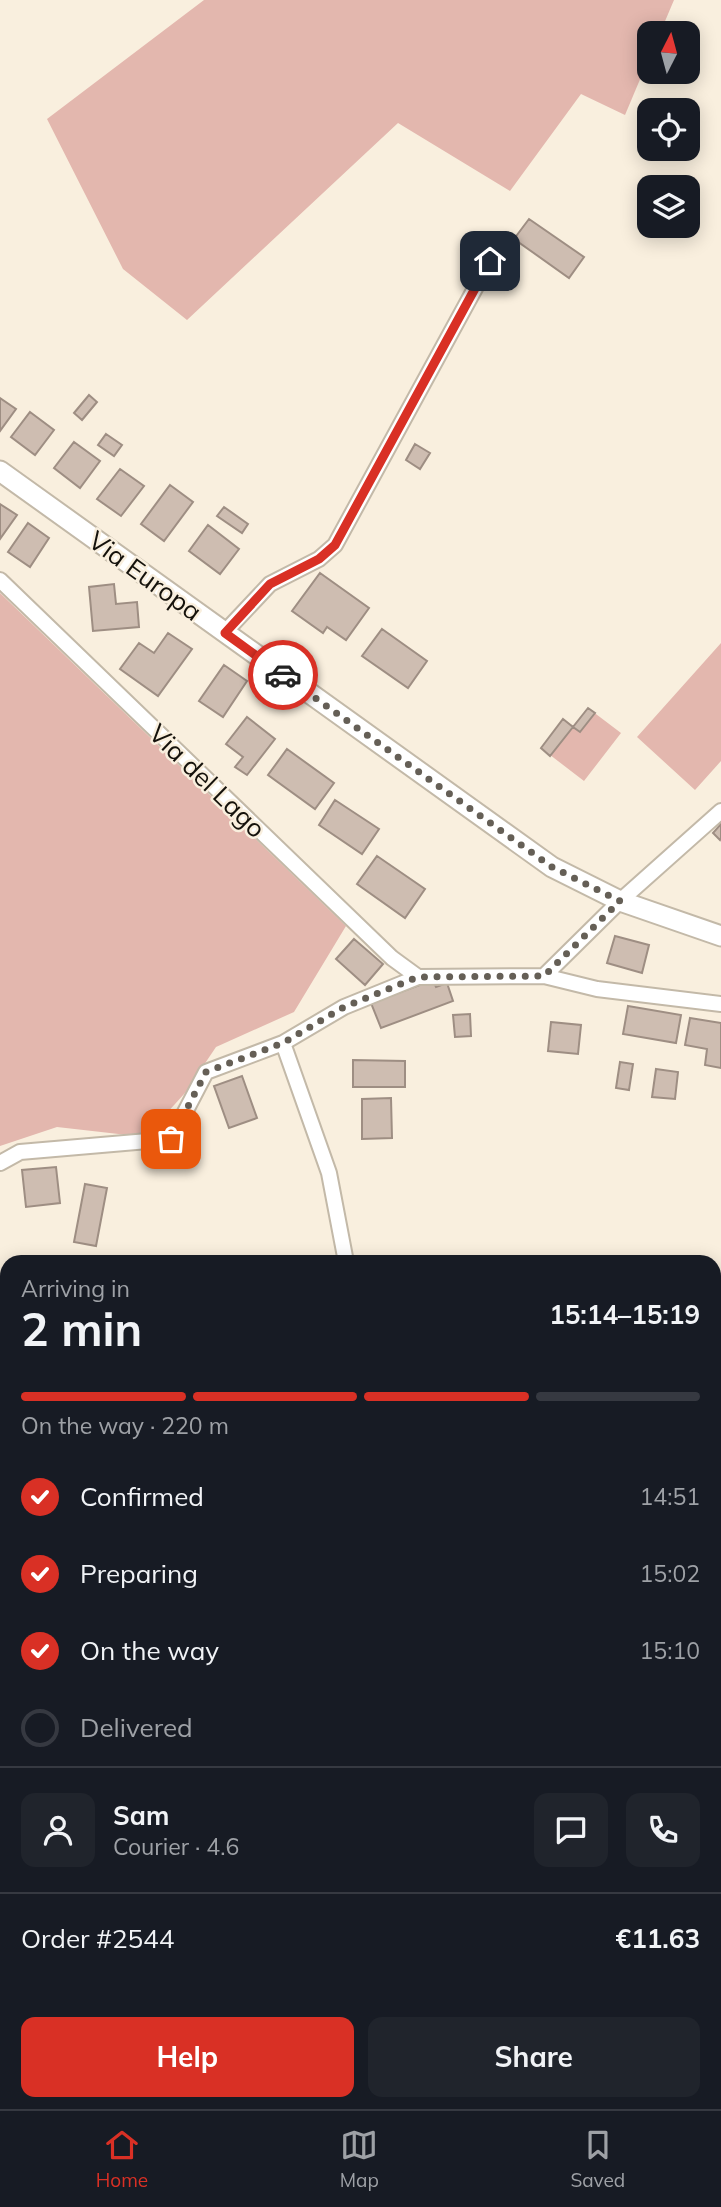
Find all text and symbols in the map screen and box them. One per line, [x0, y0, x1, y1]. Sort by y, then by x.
north arrow [637, 21, 700, 84]
map controls [637, 21, 700, 238]
button: locate [637, 98, 700, 161]
button: layers [637, 175, 700, 238]
pin [460, 231, 520, 291]
icon: home [471, 242, 509, 280]
street label: Via Europa [82, 523, 209, 628]
courier [248, 640, 318, 710]
icon: car [264, 656, 302, 694]
street label: Via del Lago [142, 717, 273, 845]
pin [141, 1109, 201, 1169]
icon: bag [152, 1120, 190, 1158]
text: Arriving in [21, 1274, 130, 1303]
text: 15:14–15:19 [549, 1298, 700, 1331]
text: 2 min [21, 1300, 142, 1358]
text: On the way · 220 m [21, 1411, 229, 1440]
icon: check [21, 1478, 59, 1516]
text: Confirmed [80, 1480, 204, 1513]
text: 14:51 [640, 1482, 700, 1511]
icon: check [21, 1555, 59, 1593]
text: Preparing [80, 1557, 198, 1590]
text: 15:02 [640, 1559, 700, 1588]
icon: check [21, 1632, 59, 1670]
text: On the way [80, 1634, 219, 1667]
text: 15:10 [640, 1636, 700, 1665]
text: Delivered [80, 1711, 193, 1744]
button: person [21, 1793, 95, 1867]
button: chat [534, 1793, 608, 1867]
button: phone [626, 1793, 700, 1867]
text: Sam [113, 1799, 169, 1832]
text: Courier · 4.6 [113, 1832, 239, 1861]
text: Order #2544 [21, 1922, 174, 1955]
text: €11.63 [616, 1922, 700, 1955]
button: Help [21, 2017, 354, 2097]
button: Share [368, 2017, 700, 2097]
tab: Home [96, 2126, 148, 2192]
tab: Map [340, 2126, 379, 2192]
tab: Saved [570, 2126, 625, 2192]

